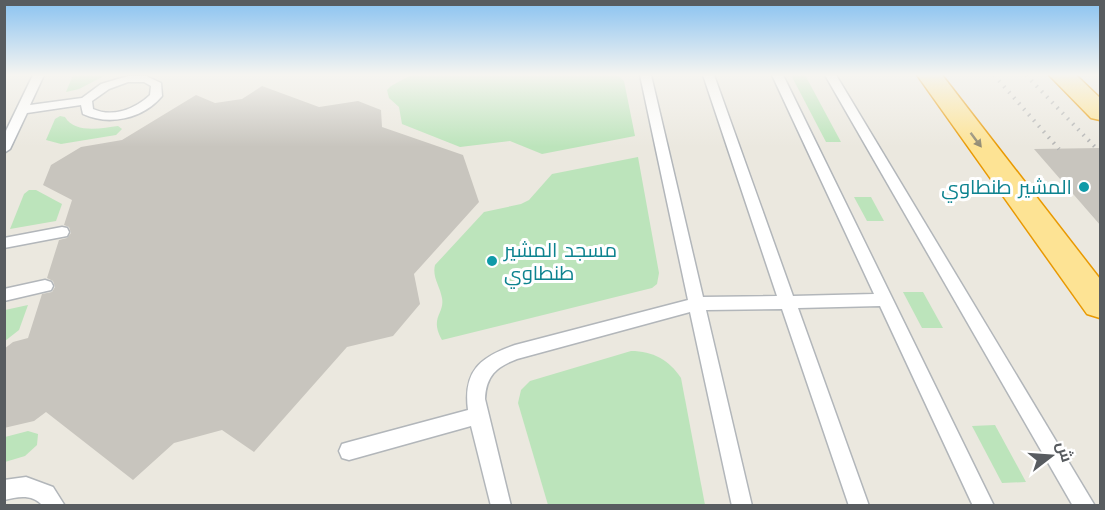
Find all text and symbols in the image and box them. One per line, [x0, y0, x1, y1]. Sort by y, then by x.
one-way arrow [970, 132, 982, 147]
place label: المشير طنطاوي [941, 175, 1072, 203]
marker: المشير طنطاوي [1077, 180, 1091, 194]
place label: مسجد المشير طنطاوي [503, 238, 617, 289]
marker: مسجد المشير طنطاوي [485, 254, 499, 268]
north arrow [1021, 426, 1081, 486]
text: ش [1053, 439, 1077, 464]

